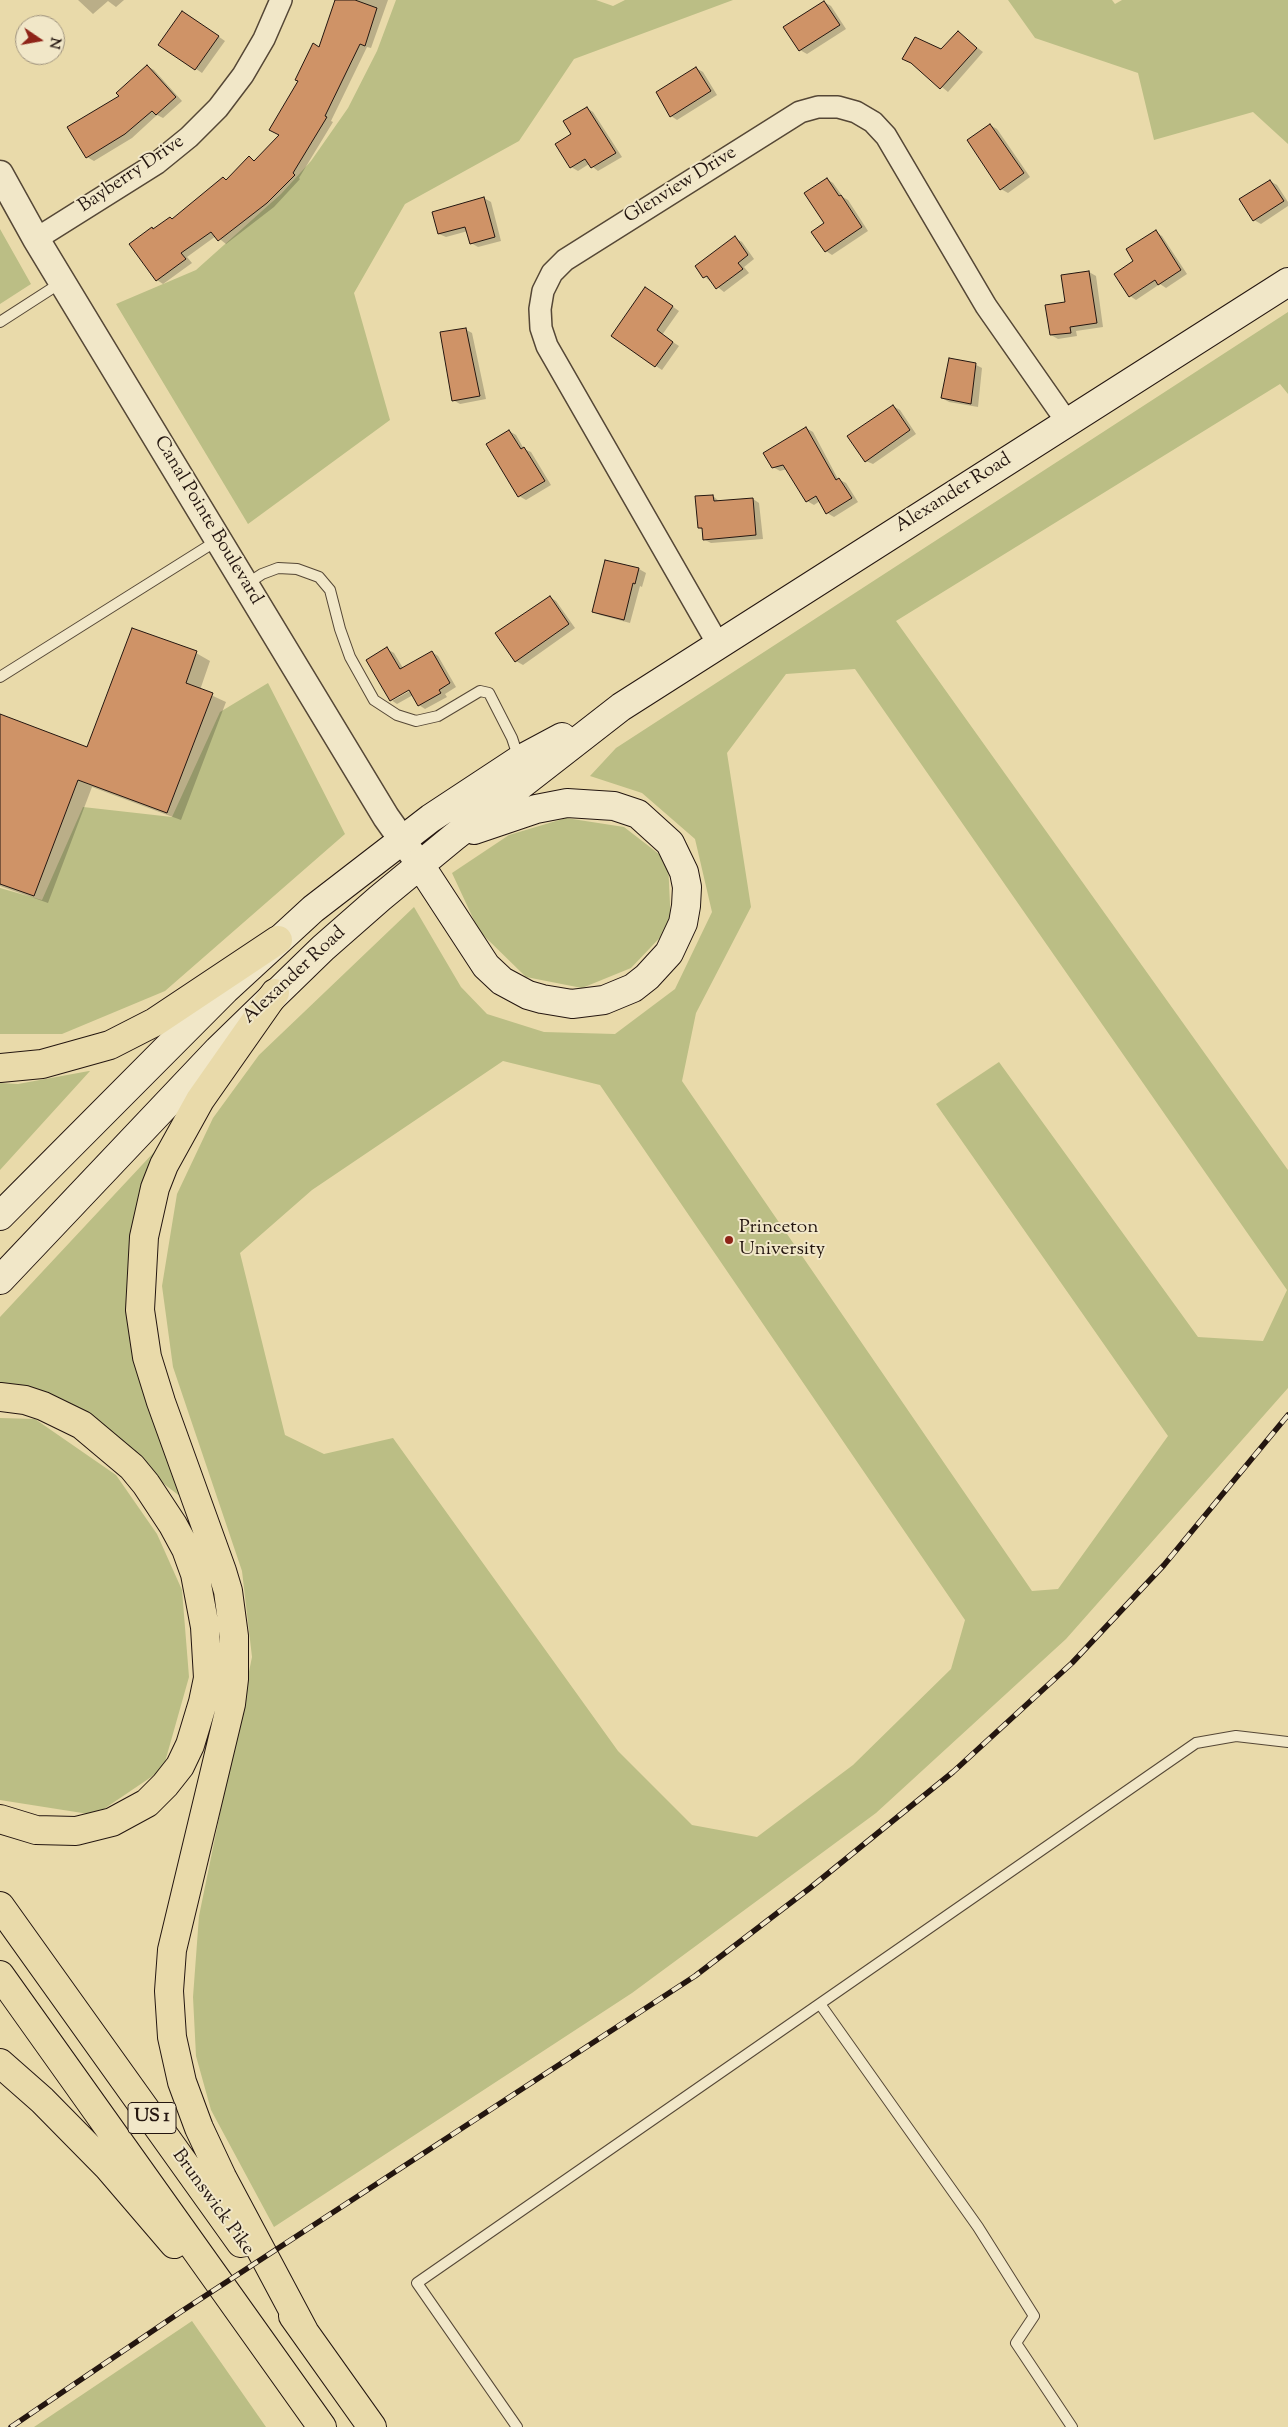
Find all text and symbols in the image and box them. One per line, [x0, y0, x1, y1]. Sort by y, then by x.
north arrow [15, 15, 65, 65]
text: N [43, 35, 65, 50]
street label: Bayberry Drive [75, 131, 189, 219]
street label: Glenview Drive [621, 142, 741, 230]
street label: Canal Pointe Boulevard [148, 433, 266, 609]
street label: Alexander Road [892, 449, 1016, 539]
street label: Alexander Road [239, 922, 351, 1030]
place label: Princeton University [739, 1218, 825, 1262]
marker: Princeton University [723, 1234, 735, 1246]
road number: US 1 [128, 2102, 176, 2134]
street label: Brunswick Pike [166, 2145, 258, 2261]

